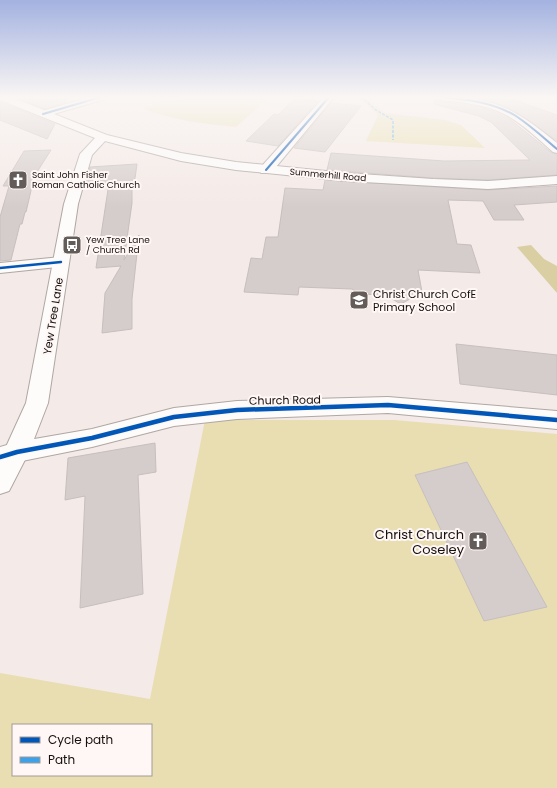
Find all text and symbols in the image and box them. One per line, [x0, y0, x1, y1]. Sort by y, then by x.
street label: Summerhill Road [289, 166, 367, 184]
church icon: Saint John Fisher Roman Catholic Church [7, 169, 29, 191]
place label: Saint John Fisher Roman Catholic Church [32, 169, 140, 191]
bus stop icon: Yew Tree Lane / Church Rd [61, 234, 83, 256]
place label: Yew Tree Lane / Church Rd [86, 234, 150, 256]
street label: Yew Tree Lane [39, 276, 67, 356]
place label: Christ Church CofE Primary School [373, 286, 476, 315]
school or university icon: Christ Church CofE Primary School [348, 289, 370, 311]
street label: Church Road [249, 391, 321, 409]
place label: Christ Church Coseley [375, 525, 465, 559]
church icon: Christ Church Coseley [467, 530, 489, 552]
legend [12, 724, 152, 776]
text: Cycle path [48, 731, 113, 748]
text: Path [48, 751, 75, 768]

